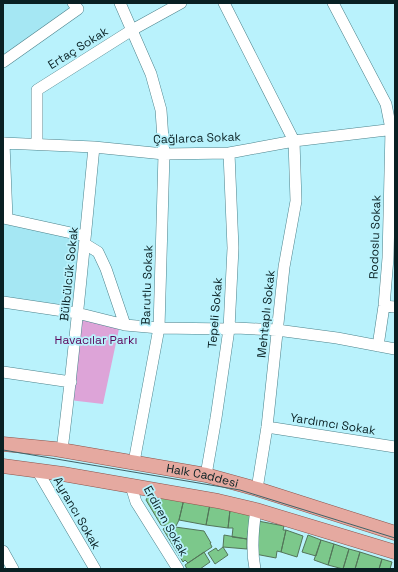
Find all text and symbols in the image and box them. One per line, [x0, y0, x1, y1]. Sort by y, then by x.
street label: Ertaç Sokak [45, 23, 112, 73]
street label: Çağlarca Sokak [153, 128, 242, 148]
street label: Rodoslu Sokak [366, 194, 384, 279]
street label: Bülbülcük Sokak [56, 226, 82, 322]
street label: Barutlu Sokak [138, 244, 156, 325]
street label: Mehtaplı Sokak [253, 269, 279, 359]
street label: Tepeli Sokak [204, 276, 226, 349]
park label: Havacılar Parkı [55, 332, 137, 348]
street label: Yardımcı Sokak [289, 409, 377, 439]
street label: Halk Caddesi [165, 460, 240, 492]
street label: Ayrancı Sokak [50, 474, 104, 553]
street label: Erdiren Sokak [140, 483, 192, 559]

